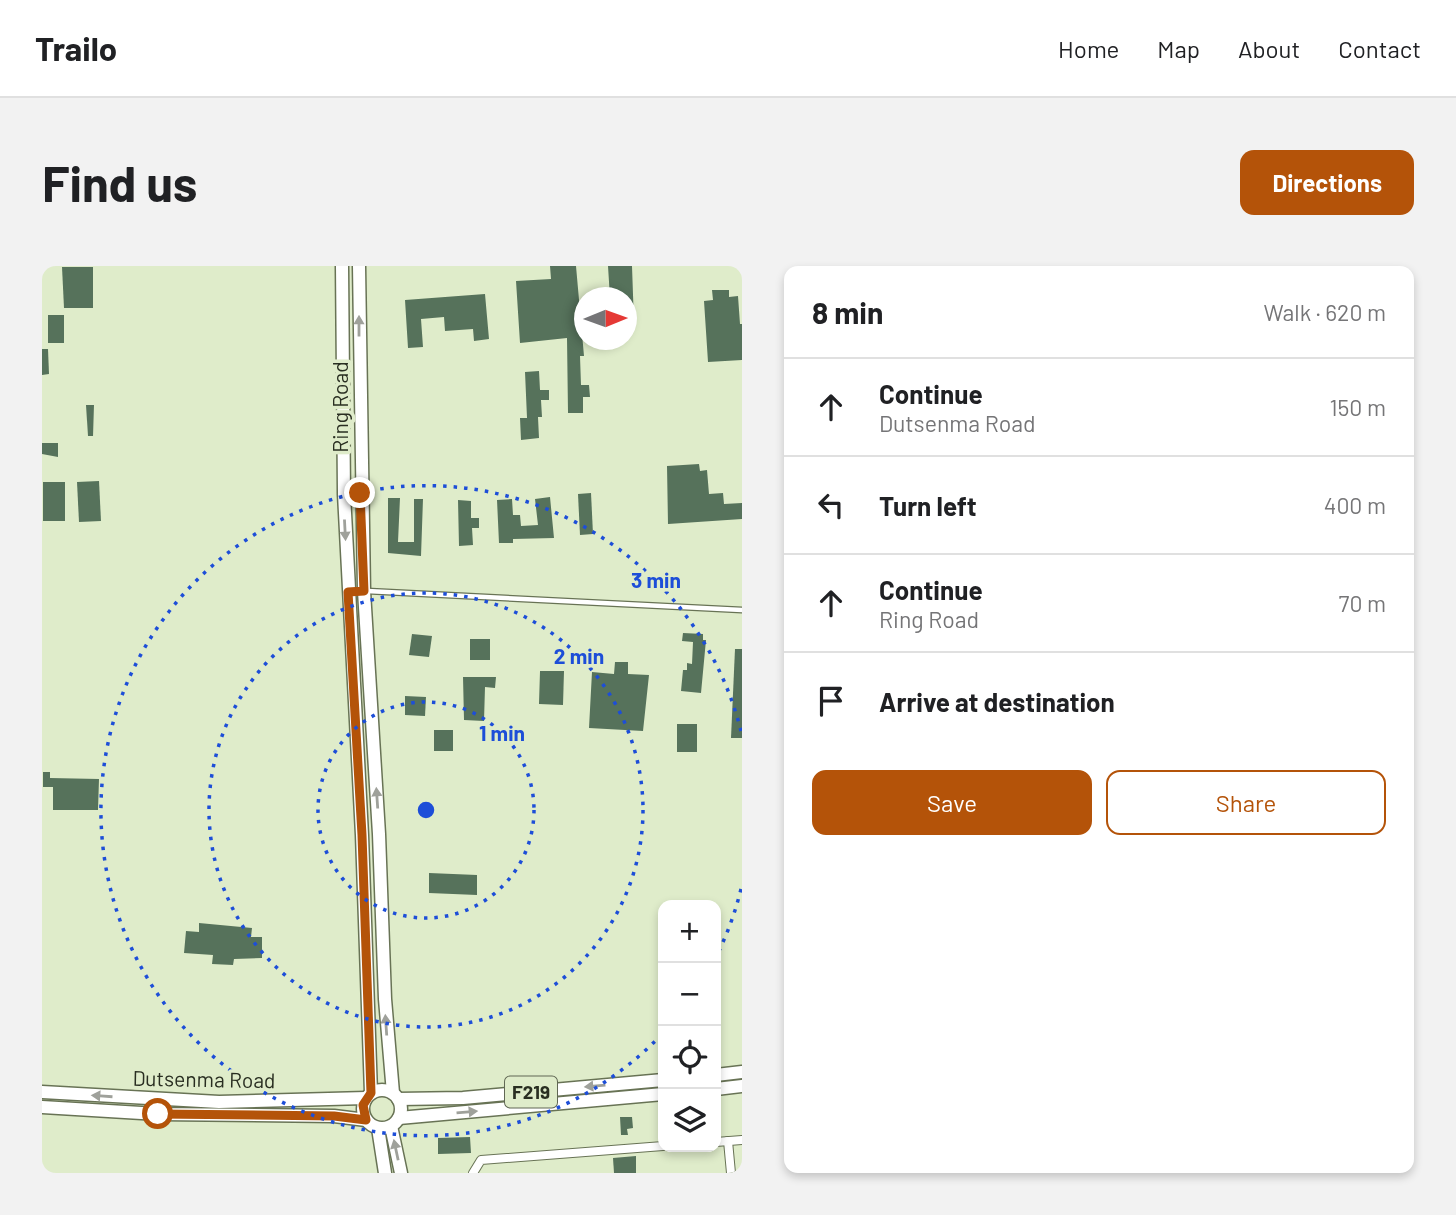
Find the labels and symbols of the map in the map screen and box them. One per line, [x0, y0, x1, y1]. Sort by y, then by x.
north arrow [574, 287, 637, 350]
one-way arrow [353, 314, 365, 336]
street label: Ring Road [327, 361, 352, 453]
route end [344, 477, 375, 508]
one-way arrow [340, 519, 351, 541]
text: 3 min [631, 567, 681, 592]
text: 2 min [554, 643, 604, 668]
text: 1 min [479, 720, 525, 745]
one-way arrow [371, 787, 382, 809]
centre of rings [414, 798, 438, 822]
one-way arrow [381, 1014, 392, 1036]
street label: Dutsenma Road [132, 1065, 276, 1092]
road number: F219 [505, 1076, 557, 1108]
one-way arrow [584, 1081, 606, 1092]
one-way arrow [91, 1090, 113, 1101]
route start [142, 1098, 173, 1129]
one-way arrow [456, 1106, 478, 1117]
one-way arrow [390, 1139, 401, 1161]

